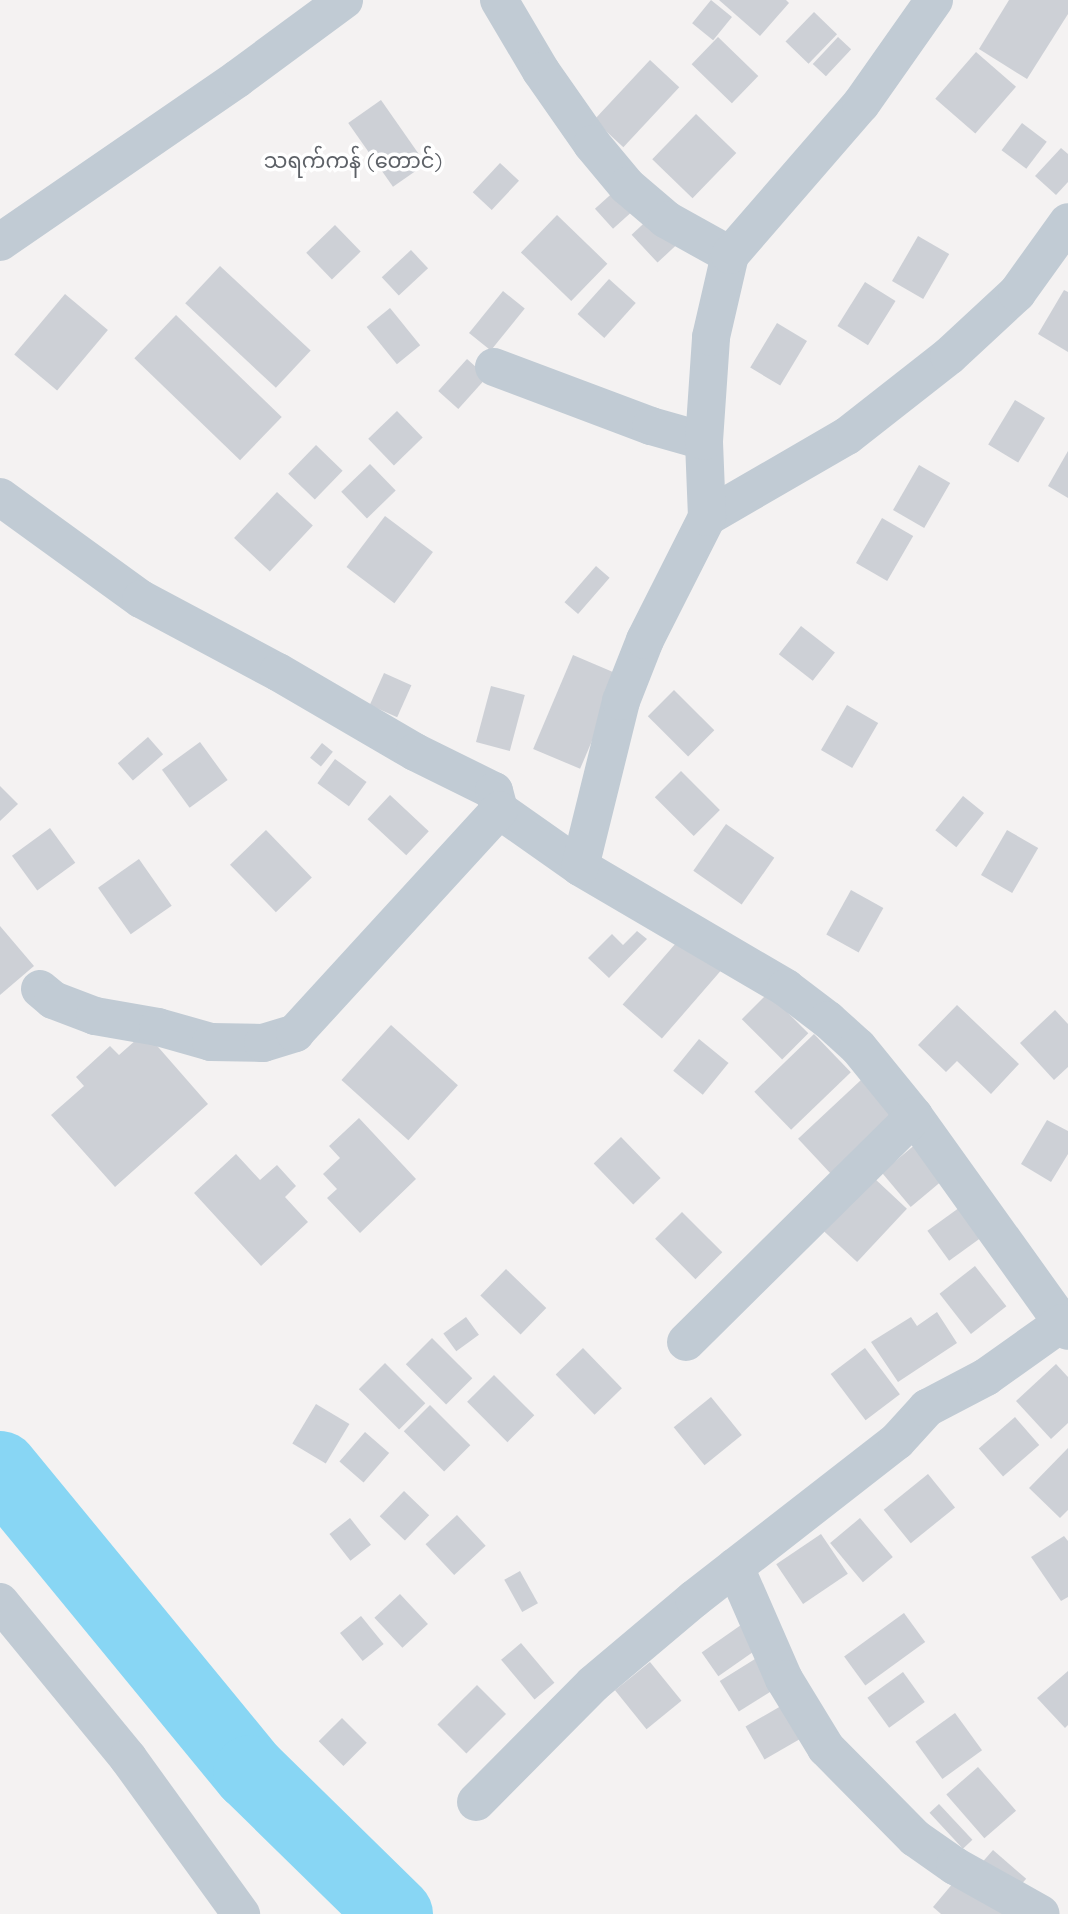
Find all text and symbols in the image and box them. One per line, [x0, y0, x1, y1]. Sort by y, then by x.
district label: သရက်ကန် (တောင်) [264, 147, 442, 173]

